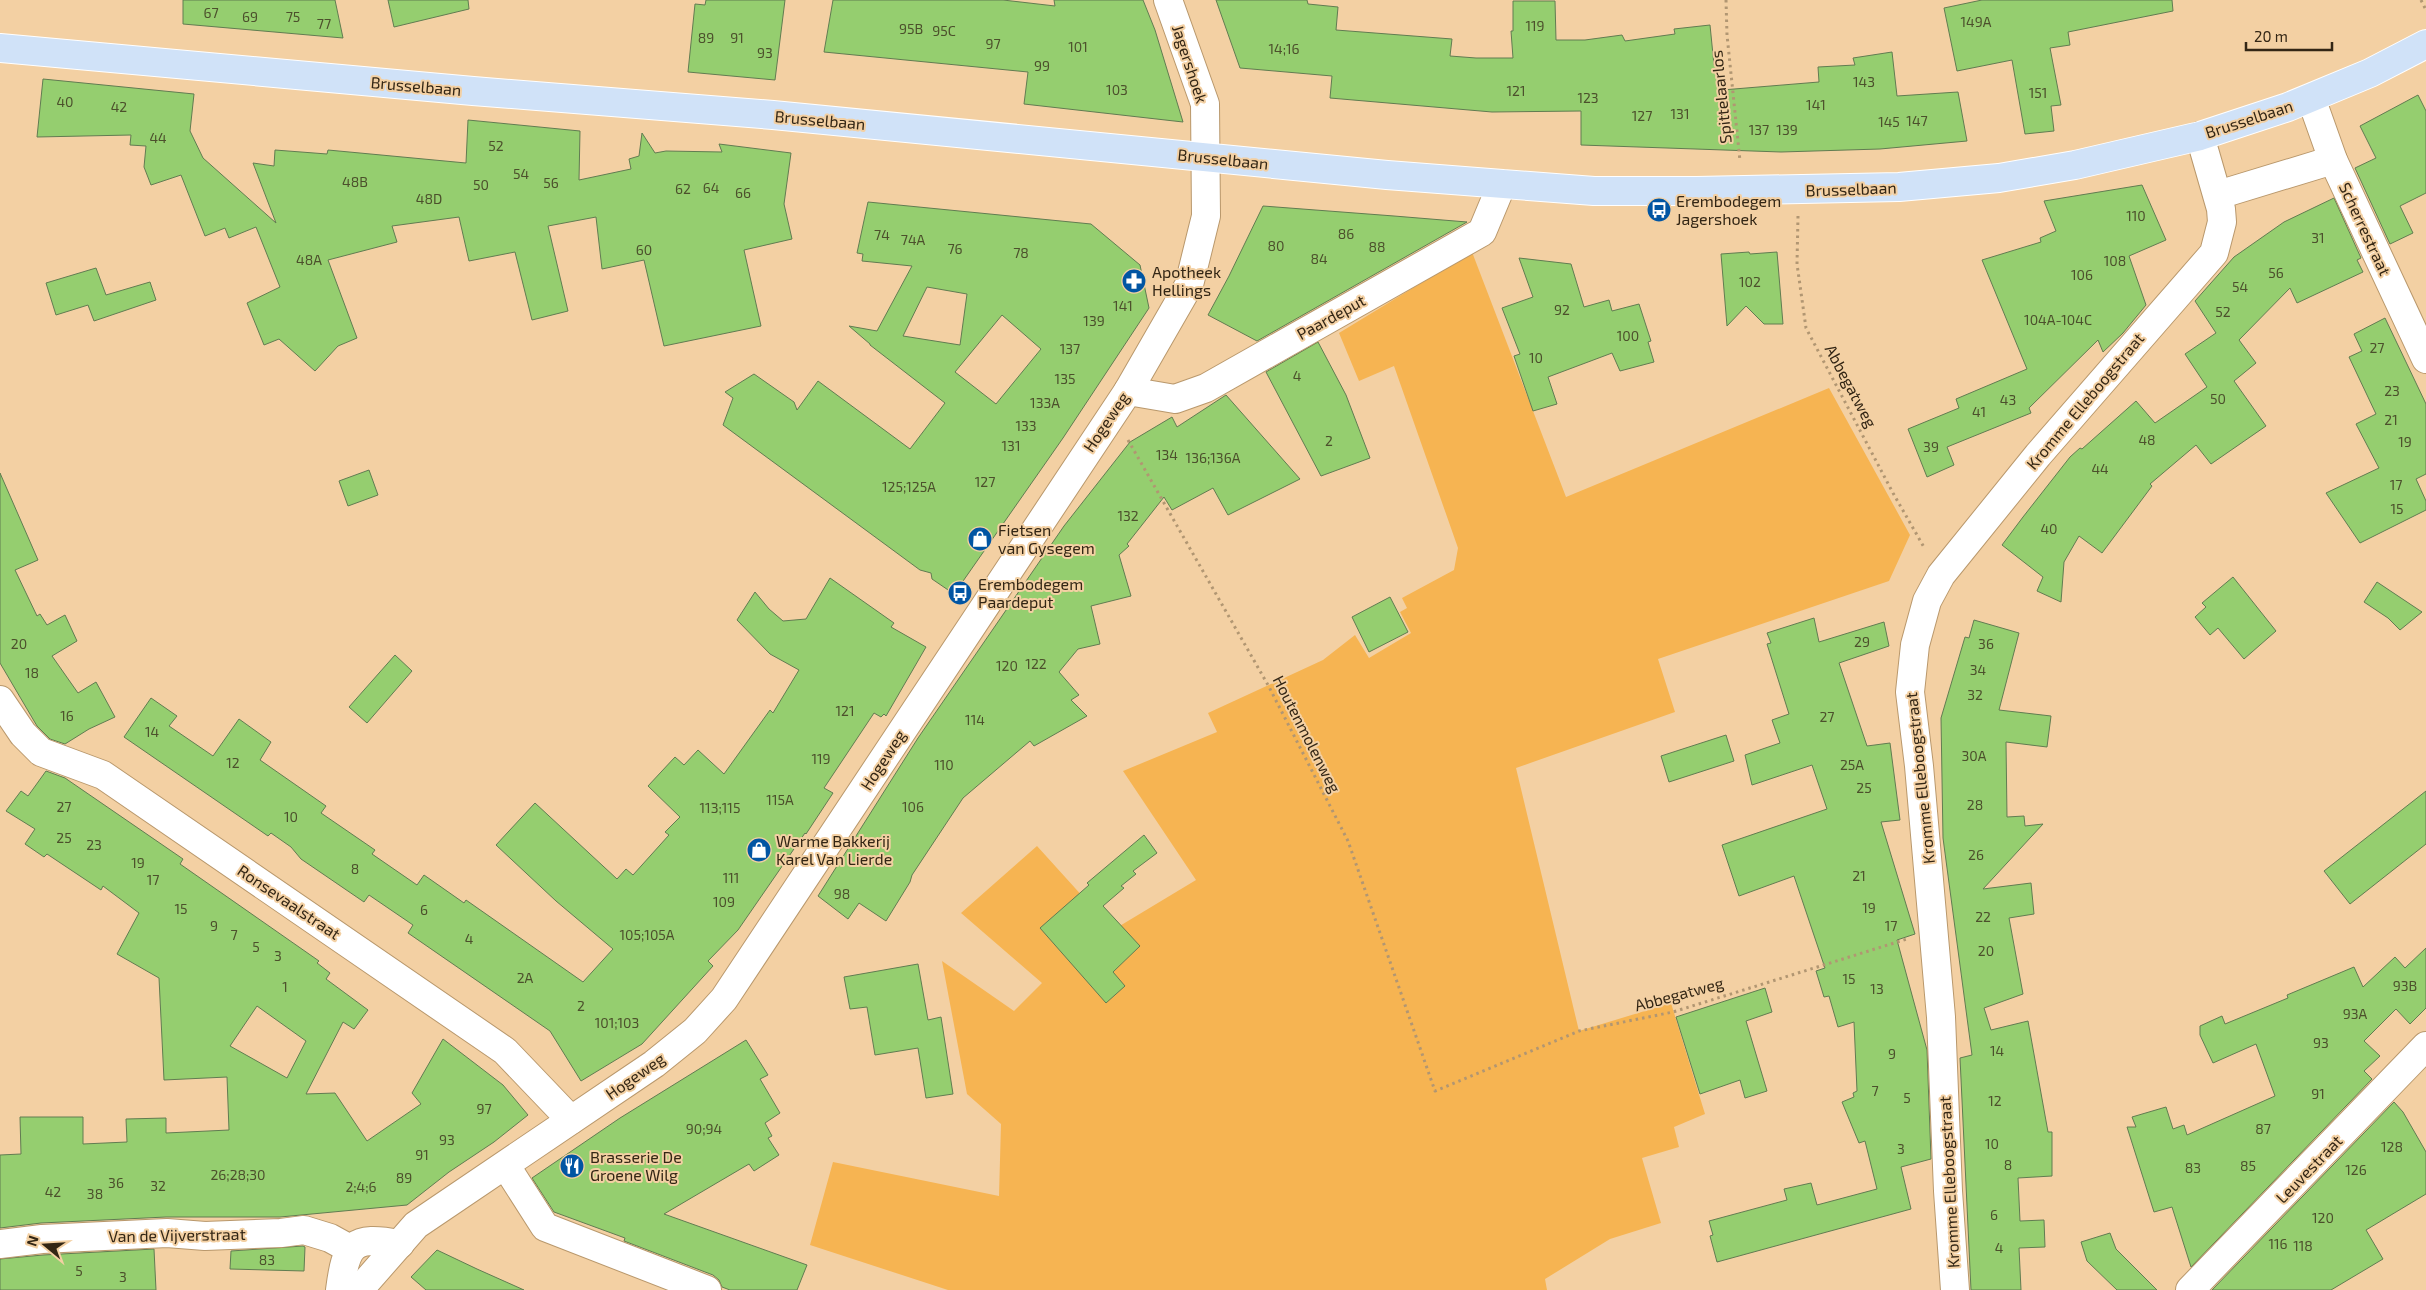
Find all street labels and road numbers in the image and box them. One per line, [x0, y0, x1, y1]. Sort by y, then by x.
street label: Jagershoek [1169, 22, 1212, 105]
street label: Spittelaarlos [1706, 49, 1735, 145]
street label: Brusselbaan [370, 72, 462, 99]
street label: Brusselbaan [2203, 95, 2295, 142]
street label: Brusselbaan [774, 106, 866, 133]
street label: Brusselbaan [1177, 144, 1269, 173]
street label: Brusselbaan [1805, 177, 1897, 200]
street label: Scherrestraat [2336, 179, 2395, 278]
street label: Paardeput [1293, 290, 1368, 343]
street label: Kromme Elleboogstraat [2022, 328, 2147, 473]
street label: Abbegatweg [1822, 341, 1881, 431]
street label: Hogeweg [1079, 388, 1132, 455]
street label: Houtenmolenweg [1270, 672, 1345, 796]
street label: Kromme Elleboogstraat [1901, 691, 1938, 865]
street label: Hogeweg [856, 726, 909, 793]
street label: Ronsevaalstraat [234, 860, 344, 943]
street label: Abbegatweg [1632, 973, 1725, 1014]
street label: Hogeweg [601, 1048, 668, 1103]
street label: Kromme Elleboogstraat [1934, 1095, 1963, 1269]
street label: Leuvestraat [2272, 1131, 2346, 1207]
street label: Van de Vijverstraat [108, 1224, 246, 1246]

